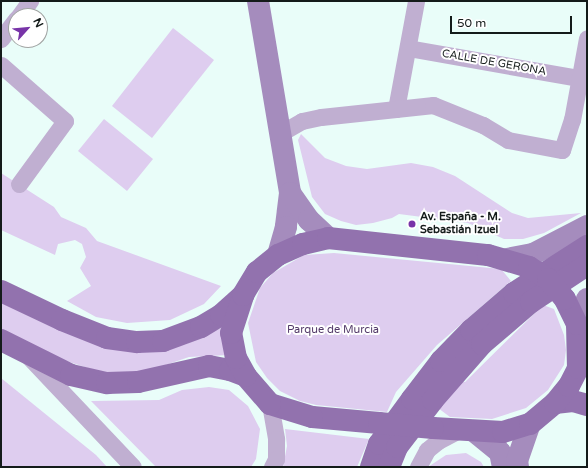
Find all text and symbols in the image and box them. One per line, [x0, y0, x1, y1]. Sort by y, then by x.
north arrow [8, 8, 48, 48]
scale bar [452, 8, 574, 34]
text: N [30, 16, 46, 30]
text: 50 m [457, 16, 486, 30]
street label: CALLE DE GERONA [441, 47, 547, 79]
place label: Av. España - M. Sebastián Izuel [420, 211, 501, 237]
marker: Av. España - M. Sebastián Izuel [407, 219, 417, 229]
park label: Parque de Murcia [287, 323, 379, 337]

